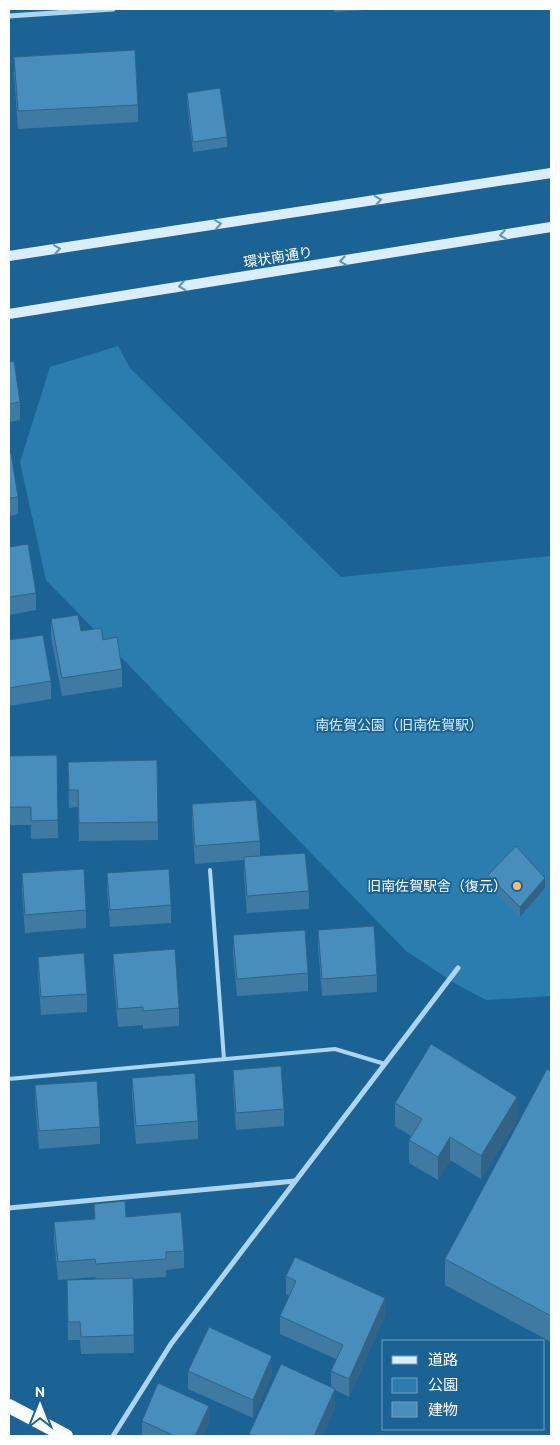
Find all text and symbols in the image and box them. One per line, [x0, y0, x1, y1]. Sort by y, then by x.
one-way arrow [374, 195, 383, 205]
one-way arrow [213, 220, 222, 230]
one-way arrow [499, 229, 507, 240]
one-way arrow [53, 244, 61, 254]
street label: 環状南通り [242, 244, 314, 270]
one-way arrow [338, 255, 347, 265]
one-way arrow [178, 281, 187, 291]
park label: 南佐賀公園（旧南佐賀駅） [315, 717, 483, 733]
place label: 旧南佐賀駅舎（復元） [367, 878, 507, 894]
marker: 旧南佐賀駅舎（復元） [511, 880, 523, 892]
legend [382, 1340, 545, 1430]
text: 道路 [428, 1351, 458, 1368]
text: 公園 [428, 1376, 458, 1393]
north arrow [15, 1380, 65, 1430]
text: N [35, 1384, 45, 1400]
text: 建物 [428, 1401, 458, 1418]

